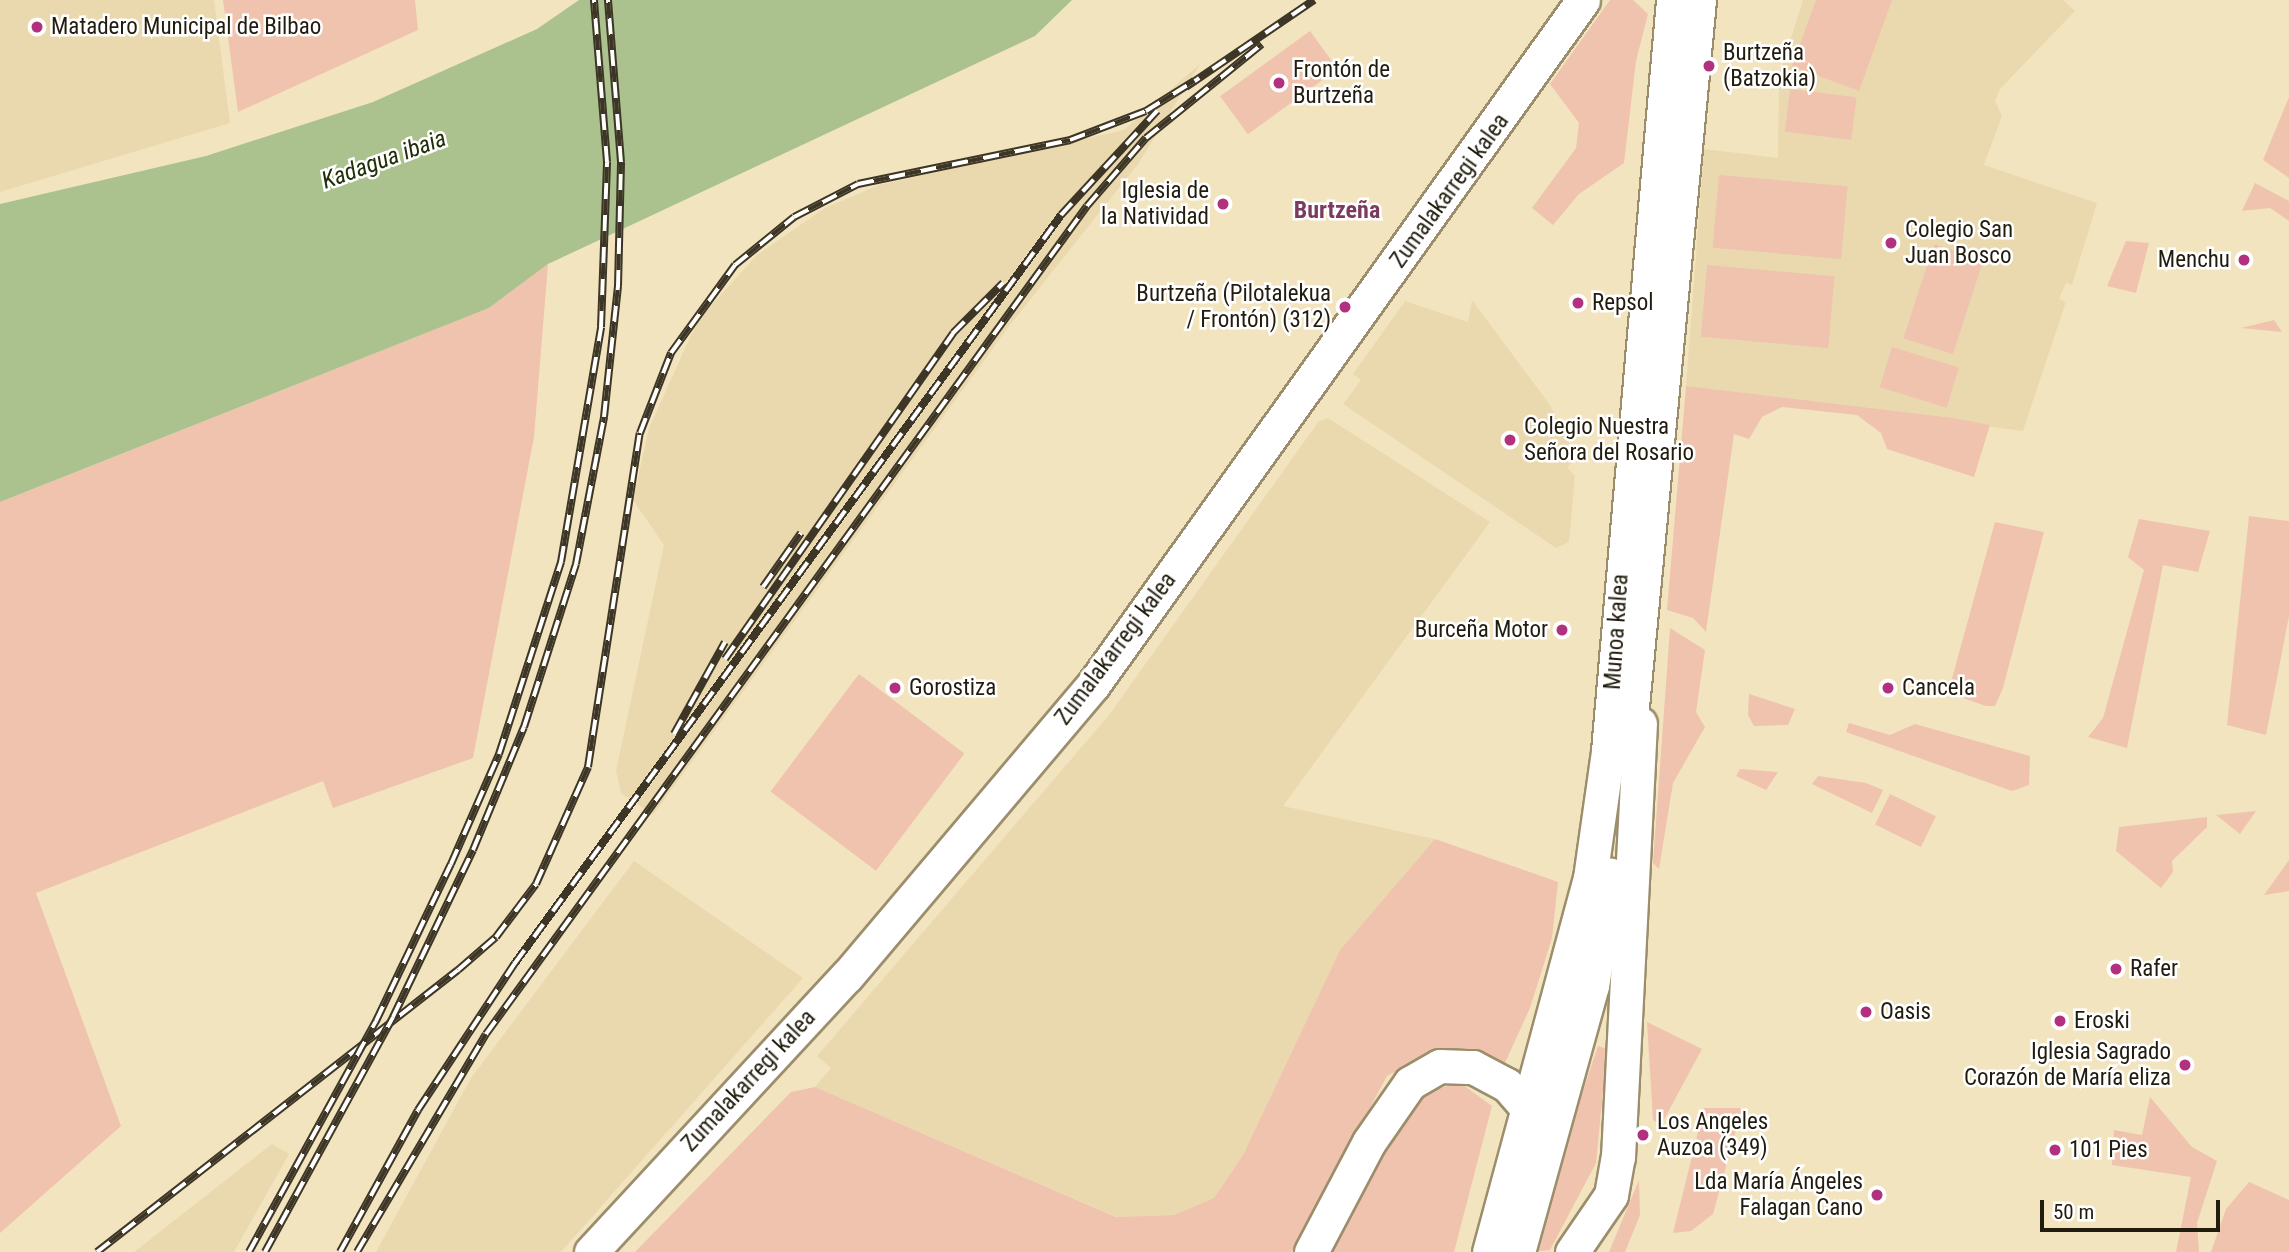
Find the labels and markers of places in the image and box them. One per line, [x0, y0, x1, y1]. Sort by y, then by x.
place label: Matadero Municipal de Bilbao [51, 13, 321, 41]
marker: Matadero Municipal de Bilbao [29, 19, 45, 35]
place label: Burtzeña (Batzokia) [1723, 39, 1816, 93]
place label: Frontón de Burtzeña [1293, 56, 1390, 110]
marker: Burtzeña (Batzokia) [1701, 58, 1717, 74]
marker: Frontón de Burtzeña [1271, 75, 1287, 91]
place label: Iglesia de la Natividad [1101, 177, 1209, 231]
marker: Iglesia de la Natividad [1215, 196, 1231, 212]
place label: Colegio San Juan Bosco [1905, 216, 2013, 270]
marker: Colegio San Juan Bosco [1883, 235, 1899, 251]
place label: Menchu [2158, 246, 2230, 274]
marker: Menchu [2236, 252, 2252, 268]
place label: Burtzeña (Pilotalekua / Frontón) (312) [1136, 280, 1331, 334]
place label: Repsol [1592, 289, 1654, 317]
marker: Repsol [1570, 295, 1586, 311]
marker: Burtzeña (Pilotalekua / Frontón) (312) [1337, 299, 1353, 315]
place label: Colegio Nuestra Señora del Rosario [1524, 413, 1694, 467]
marker: Colegio Nuestra Señora del Rosario [1502, 432, 1518, 448]
place label: Burceña Motor [1415, 616, 1548, 644]
marker: Burceña Motor [1554, 622, 1570, 638]
place label: Gorostiza [909, 674, 996, 702]
place label: Cancela [1902, 674, 1975, 702]
marker: Gorostiza [887, 680, 903, 696]
marker: Cancela [1880, 680, 1896, 696]
place label: Rafer [2130, 955, 2178, 983]
marker: Rafer [2108, 961, 2124, 977]
place label: Oasis [1880, 998, 1931, 1026]
marker: Oasis [1858, 1004, 1874, 1020]
place label: Eroski [2074, 1007, 2130, 1035]
marker: Eroski [2052, 1013, 2068, 1029]
place label: Iglesia Sagrado Corazón de María eliza [1964, 1038, 2171, 1092]
marker: Iglesia Sagrado Corazón de María eliza [2177, 1057, 2193, 1073]
place label: Los Angeles Auzoa (349) [1657, 1108, 1768, 1162]
marker: Los Angeles Auzoa (349) [1635, 1127, 1651, 1143]
place label: 101 Pies [2069, 1136, 2148, 1164]
marker: 101 Pies [2047, 1142, 2063, 1158]
place label: Lda María Ángeles Falagan Cano [1694, 1168, 1863, 1222]
marker: Lda María Ángeles Falagan Cano [1869, 1187, 1885, 1203]

